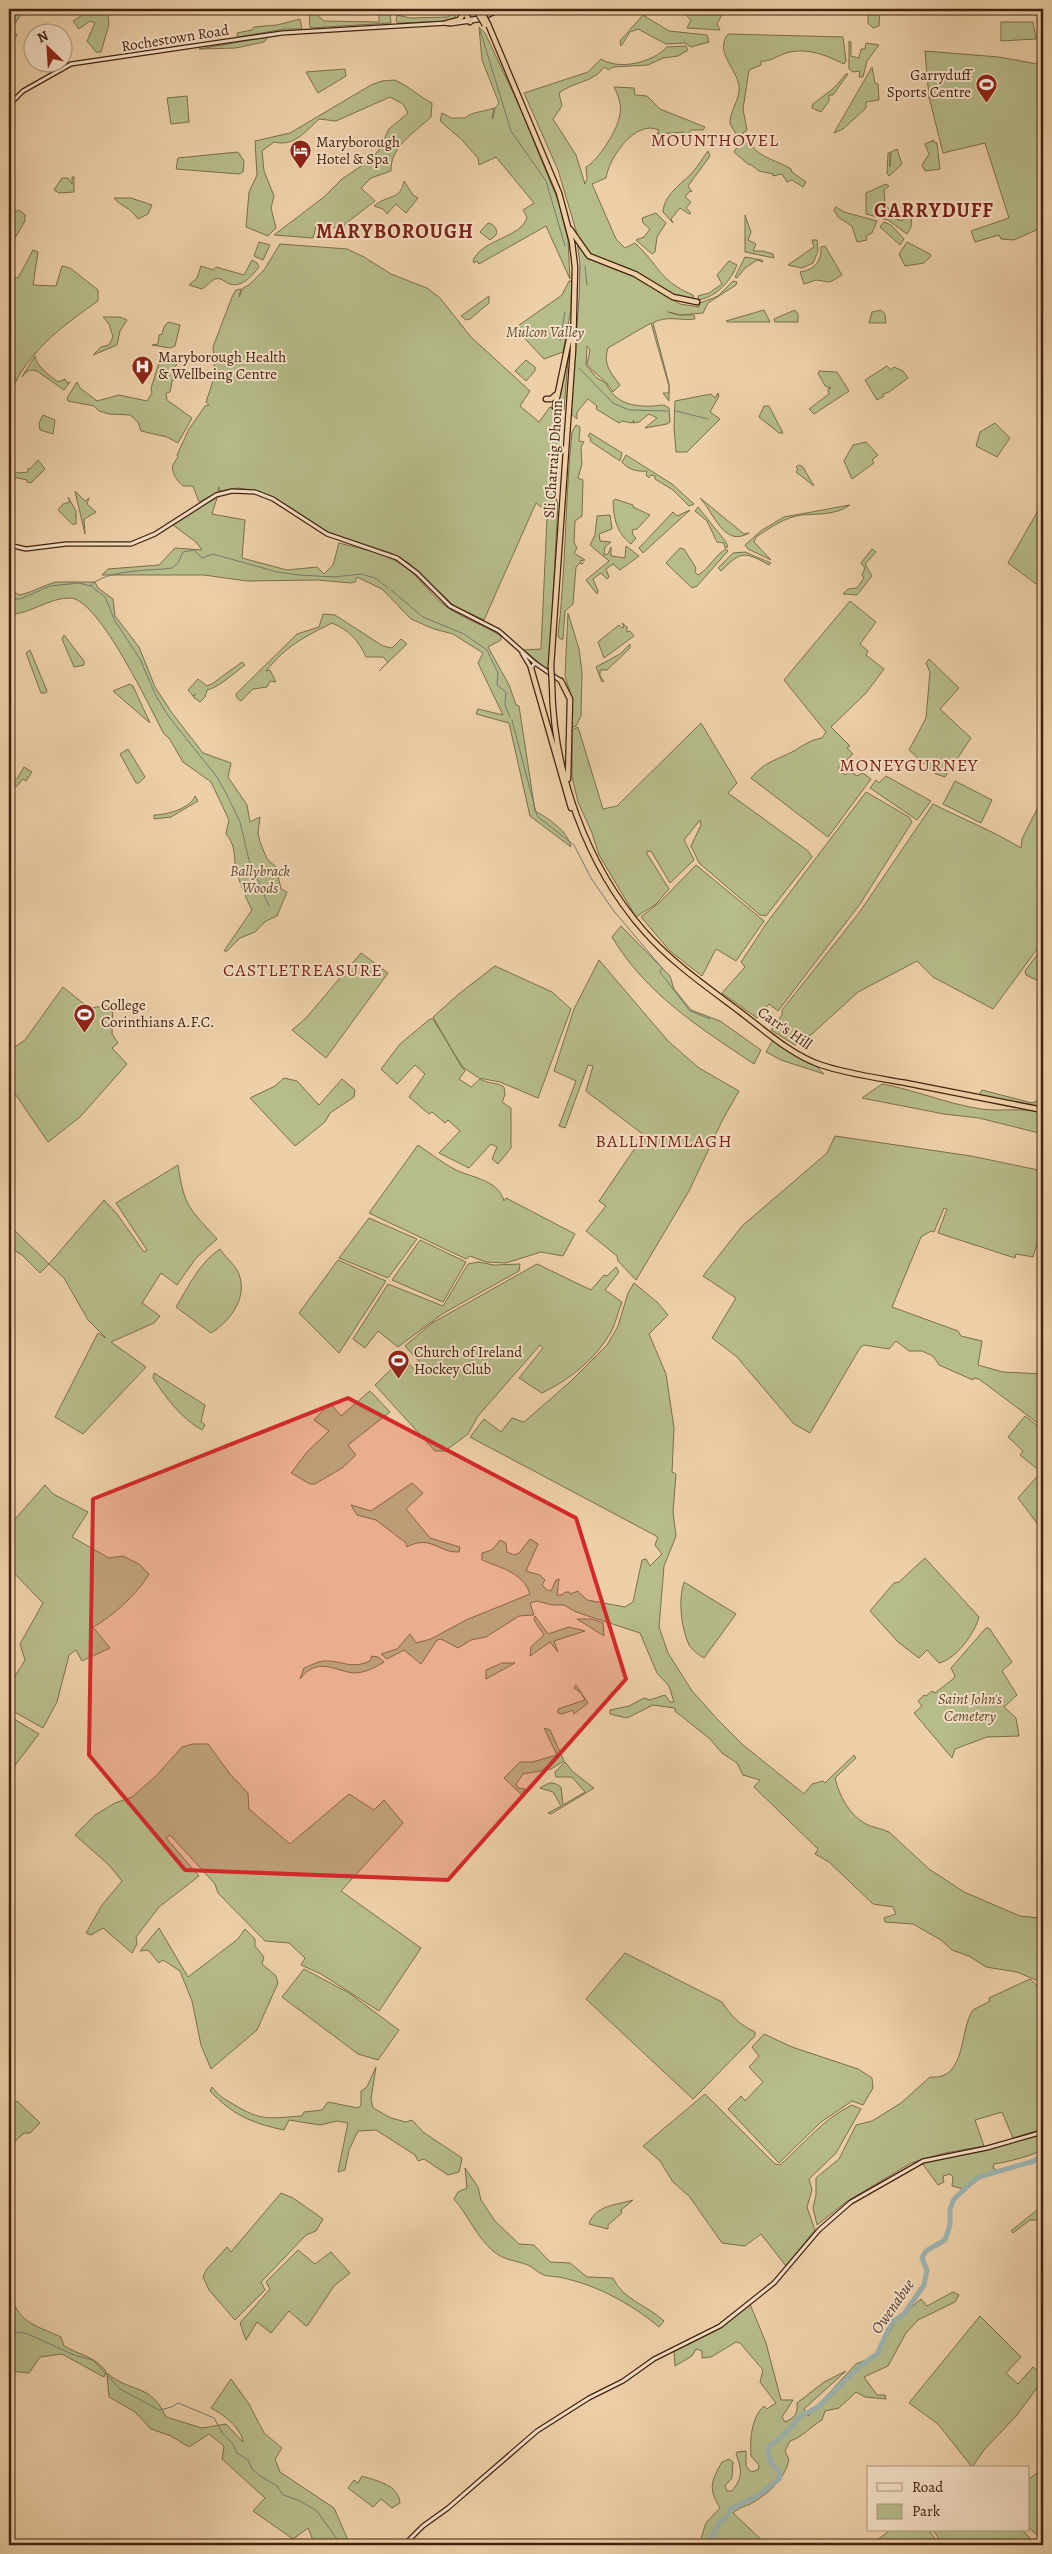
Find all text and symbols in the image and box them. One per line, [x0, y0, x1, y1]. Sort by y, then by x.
street label: Rochestown Road [120, 19, 231, 56]
north arrow [22, 22, 72, 72]
text: N [34, 26, 51, 47]
place label: Garryduff Sports Centre [887, 65, 973, 102]
sports icon: Garryduff Sports Centre [975, 72, 999, 103]
district label: MOUNTHOVEL [651, 128, 779, 152]
place label: Maryborough Hotel & Spa [316, 132, 400, 169]
hotel icon: Maryborough Hotel & Spa [288, 139, 312, 170]
district label: GARRYDUFF [874, 197, 994, 224]
district label: MARYBOROUGH [316, 218, 474, 245]
park label: Mulcon Valley [506, 322, 584, 342]
place label: Maryborough Health & Wellbeing Centre [158, 347, 286, 384]
hospital icon: Maryborough Health & Wellbeing Centre [130, 354, 154, 385]
street label: Sli Charraig Dhonn [539, 399, 567, 519]
district label: MONEYGURNEY [840, 753, 979, 777]
park label: Ballybrack Woods [230, 861, 290, 898]
district label: CASTLETREASURE [223, 958, 383, 982]
place label: College Corinthians A.F.C. [101, 995, 215, 1032]
sports icon: College Corinthians A.F.C. [73, 1002, 97, 1033]
street label: Carr's Hill [754, 1002, 816, 1054]
district label: BALLINIMLAGH [595, 1129, 733, 1153]
place label: Church of Ireland Hockey Club [414, 1342, 523, 1379]
sports icon: Church of Ireland Hockey Club [386, 1349, 410, 1380]
park label: Saint John's Cemetery [938, 1689, 1002, 1726]
water label: Owenabue [866, 2274, 920, 2339]
legend [867, 2466, 1030, 2532]
text: Road [912, 2477, 944, 2497]
text: Park [912, 2501, 941, 2521]

